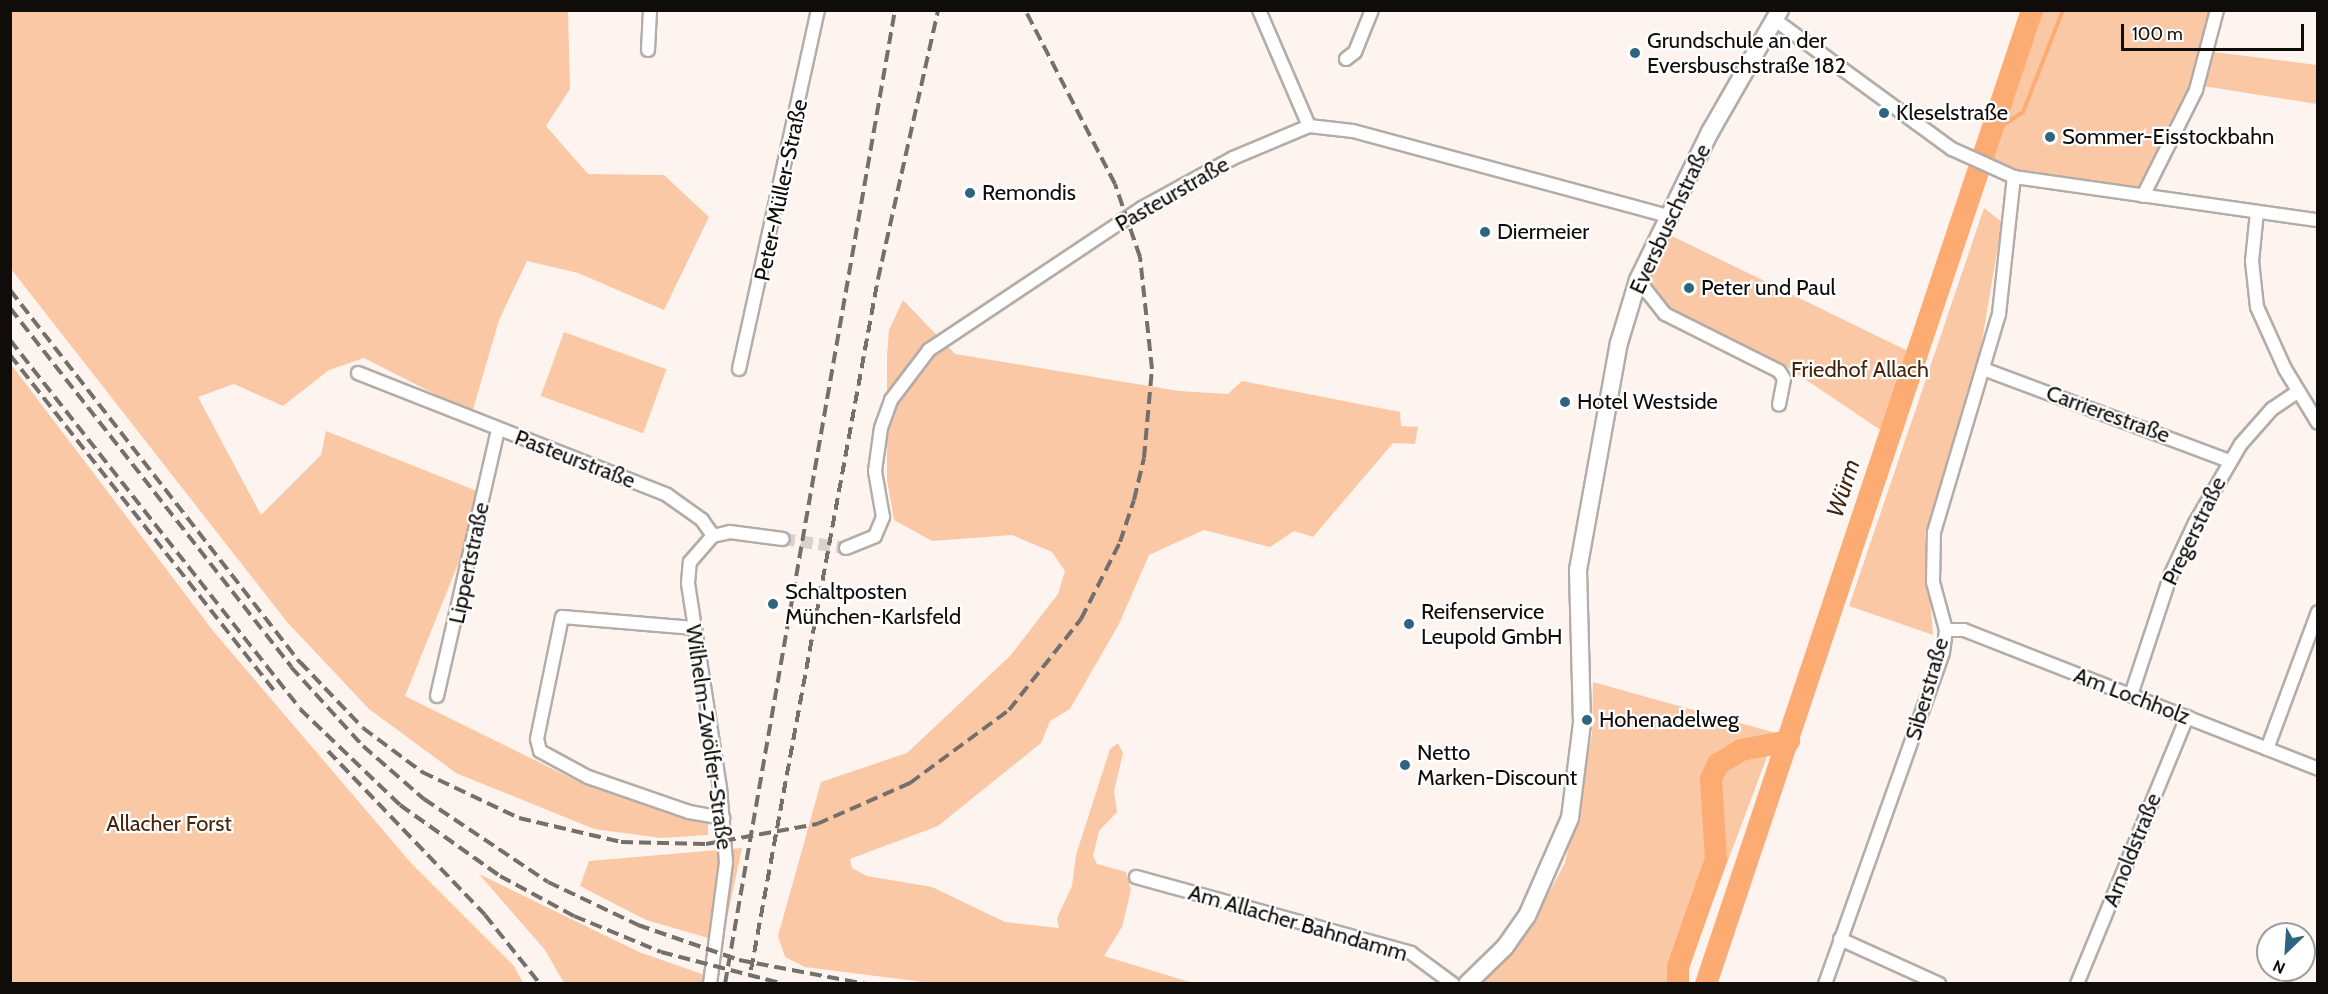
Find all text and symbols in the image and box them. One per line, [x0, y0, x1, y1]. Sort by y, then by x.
scale bar [2124, 12, 2307, 50]
text: 100 m [2132, 23, 2183, 45]
place label: Grundschule an der Eversbuschstraße 182 [1647, 27, 1846, 78]
marker: Grundschule an der Eversbuschstraße 182 [1628, 46, 1642, 60]
street label: Peter-Müller-Straße [749, 97, 813, 283]
place label: Kleselstraße [1896, 100, 2008, 126]
marker: Kleselstraße [1877, 106, 1891, 120]
place label: Sommer-Eisstockbahn [2062, 124, 2274, 150]
marker: Sommer-Eisstockbahn [2043, 130, 2057, 144]
street label: Eversbuschstraße [1624, 140, 1716, 298]
street label: Pasteurstraße [1111, 151, 1233, 237]
place label: Remondis [982, 180, 1076, 206]
marker: Remondis [963, 186, 977, 200]
place label: Diermeier [1497, 219, 1589, 245]
marker: Diermeier [1478, 225, 1492, 239]
place label: Peter und Paul [1701, 275, 1836, 301]
marker: Peter und Paul [1682, 281, 1696, 295]
park label: Friedhof Allach [1791, 357, 1929, 383]
street label: Carrierestraße [2043, 379, 2173, 449]
place label: Hotel Westside [1577, 389, 1718, 415]
marker: Hotel Westside [1558, 395, 1572, 409]
street label: Pasteurstraße [511, 424, 639, 494]
water label: Würm [1820, 455, 1866, 521]
street label: Pregerstraße [2156, 473, 2232, 589]
street label: Lippertstraße [443, 500, 495, 626]
place label: Schaltposten München-Karlsfeld [785, 578, 961, 630]
marker: Schaltposten München-Karlsfeld [766, 597, 780, 611]
place label: Reifenservice Leupold GmbH [1421, 598, 1562, 650]
marker: Reifenservice Leupold GmbH [1402, 617, 1416, 631]
street label: Wilhelm-Zwölfer-Straße [680, 623, 738, 851]
street label: Siberstraße [1900, 635, 1954, 743]
street label: Am Lochholz [2070, 662, 2194, 730]
place label: Hohenadelweg [1599, 707, 1739, 733]
marker: Hohenadelweg [1580, 713, 1594, 727]
place label: Netto Marken-Discount [1417, 739, 1577, 790]
marker: Netto Marken-Discount [1398, 758, 1412, 772]
street label: Arnoldstraße [2097, 789, 2167, 911]
park label: Allacher Forst [106, 811, 232, 837]
street label: Am Allacher Bahndamm [1186, 879, 1410, 967]
north arrow [2256, 922, 2316, 982]
text: N [2270, 956, 2288, 978]

